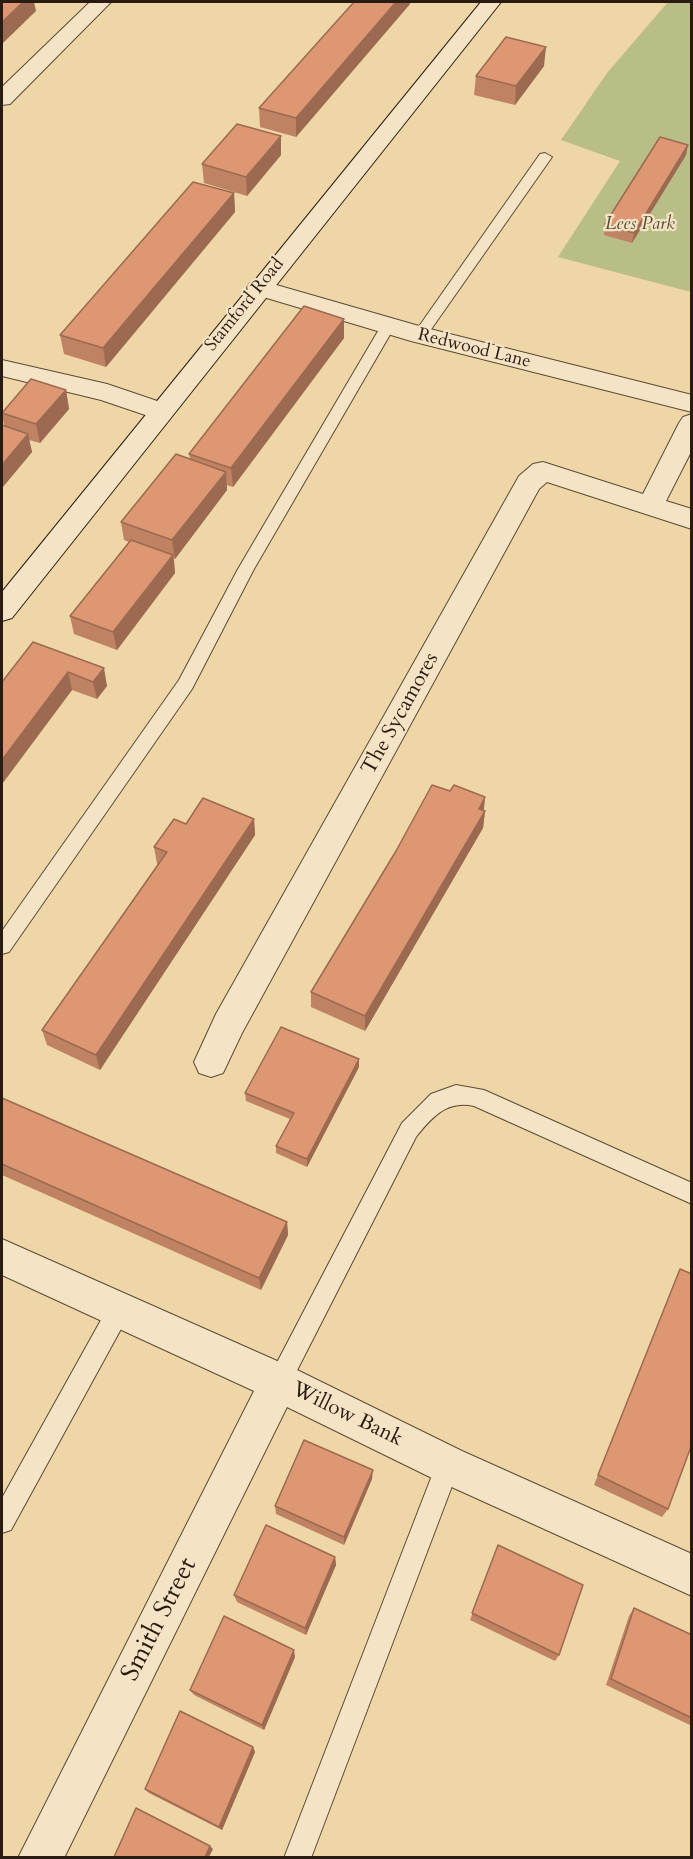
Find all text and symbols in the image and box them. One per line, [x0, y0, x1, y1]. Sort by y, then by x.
park label: Lees Park [605, 214, 675, 236]
street label: Stamford Road [201, 254, 289, 356]
street label: Redwood Lane [415, 325, 533, 373]
street label: The Sycamores [357, 649, 445, 779]
street label: Willow Bank [287, 1377, 407, 1453]
street label: Smith Street [116, 1553, 204, 1687]

